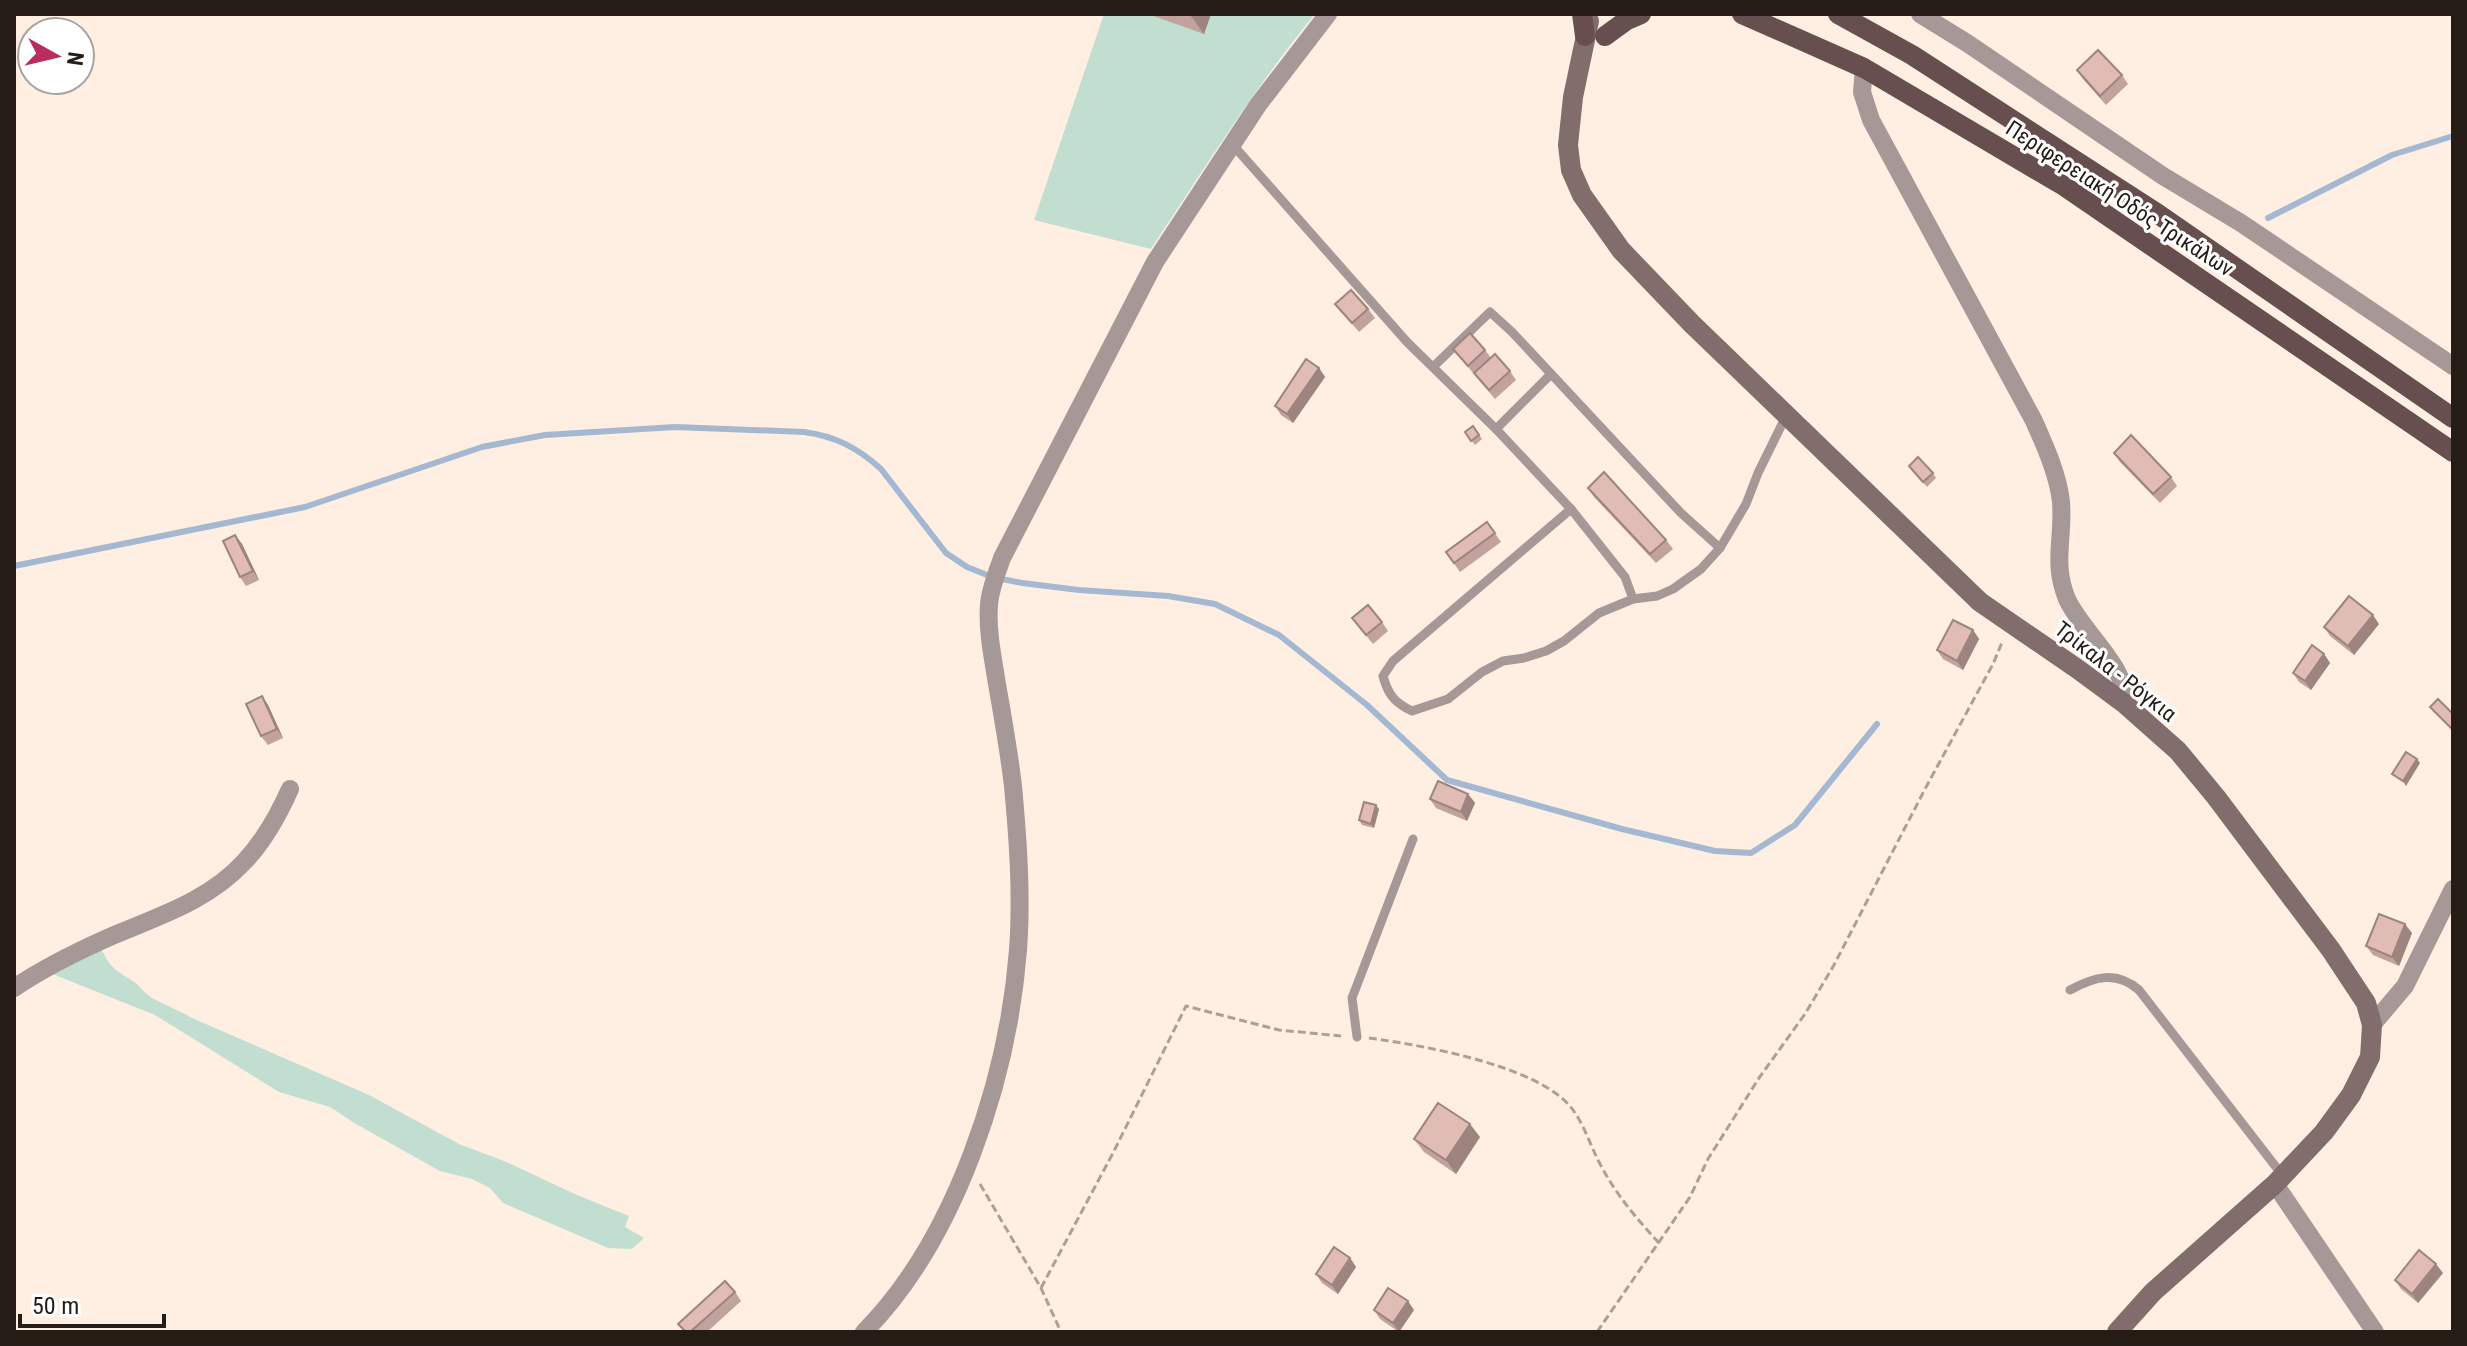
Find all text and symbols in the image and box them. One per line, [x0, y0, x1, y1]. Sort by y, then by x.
north arrow [16, 16, 96, 96]
text: N [62, 50, 89, 67]
street label: Περιφερειακή Οδός Τρικάλων [2001, 115, 2238, 281]
street label: Τρίκαλα - Ρόγκια [2050, 616, 2181, 727]
scale bar [20, 1278, 164, 1328]
text: 50 m [32, 1292, 79, 1320]

